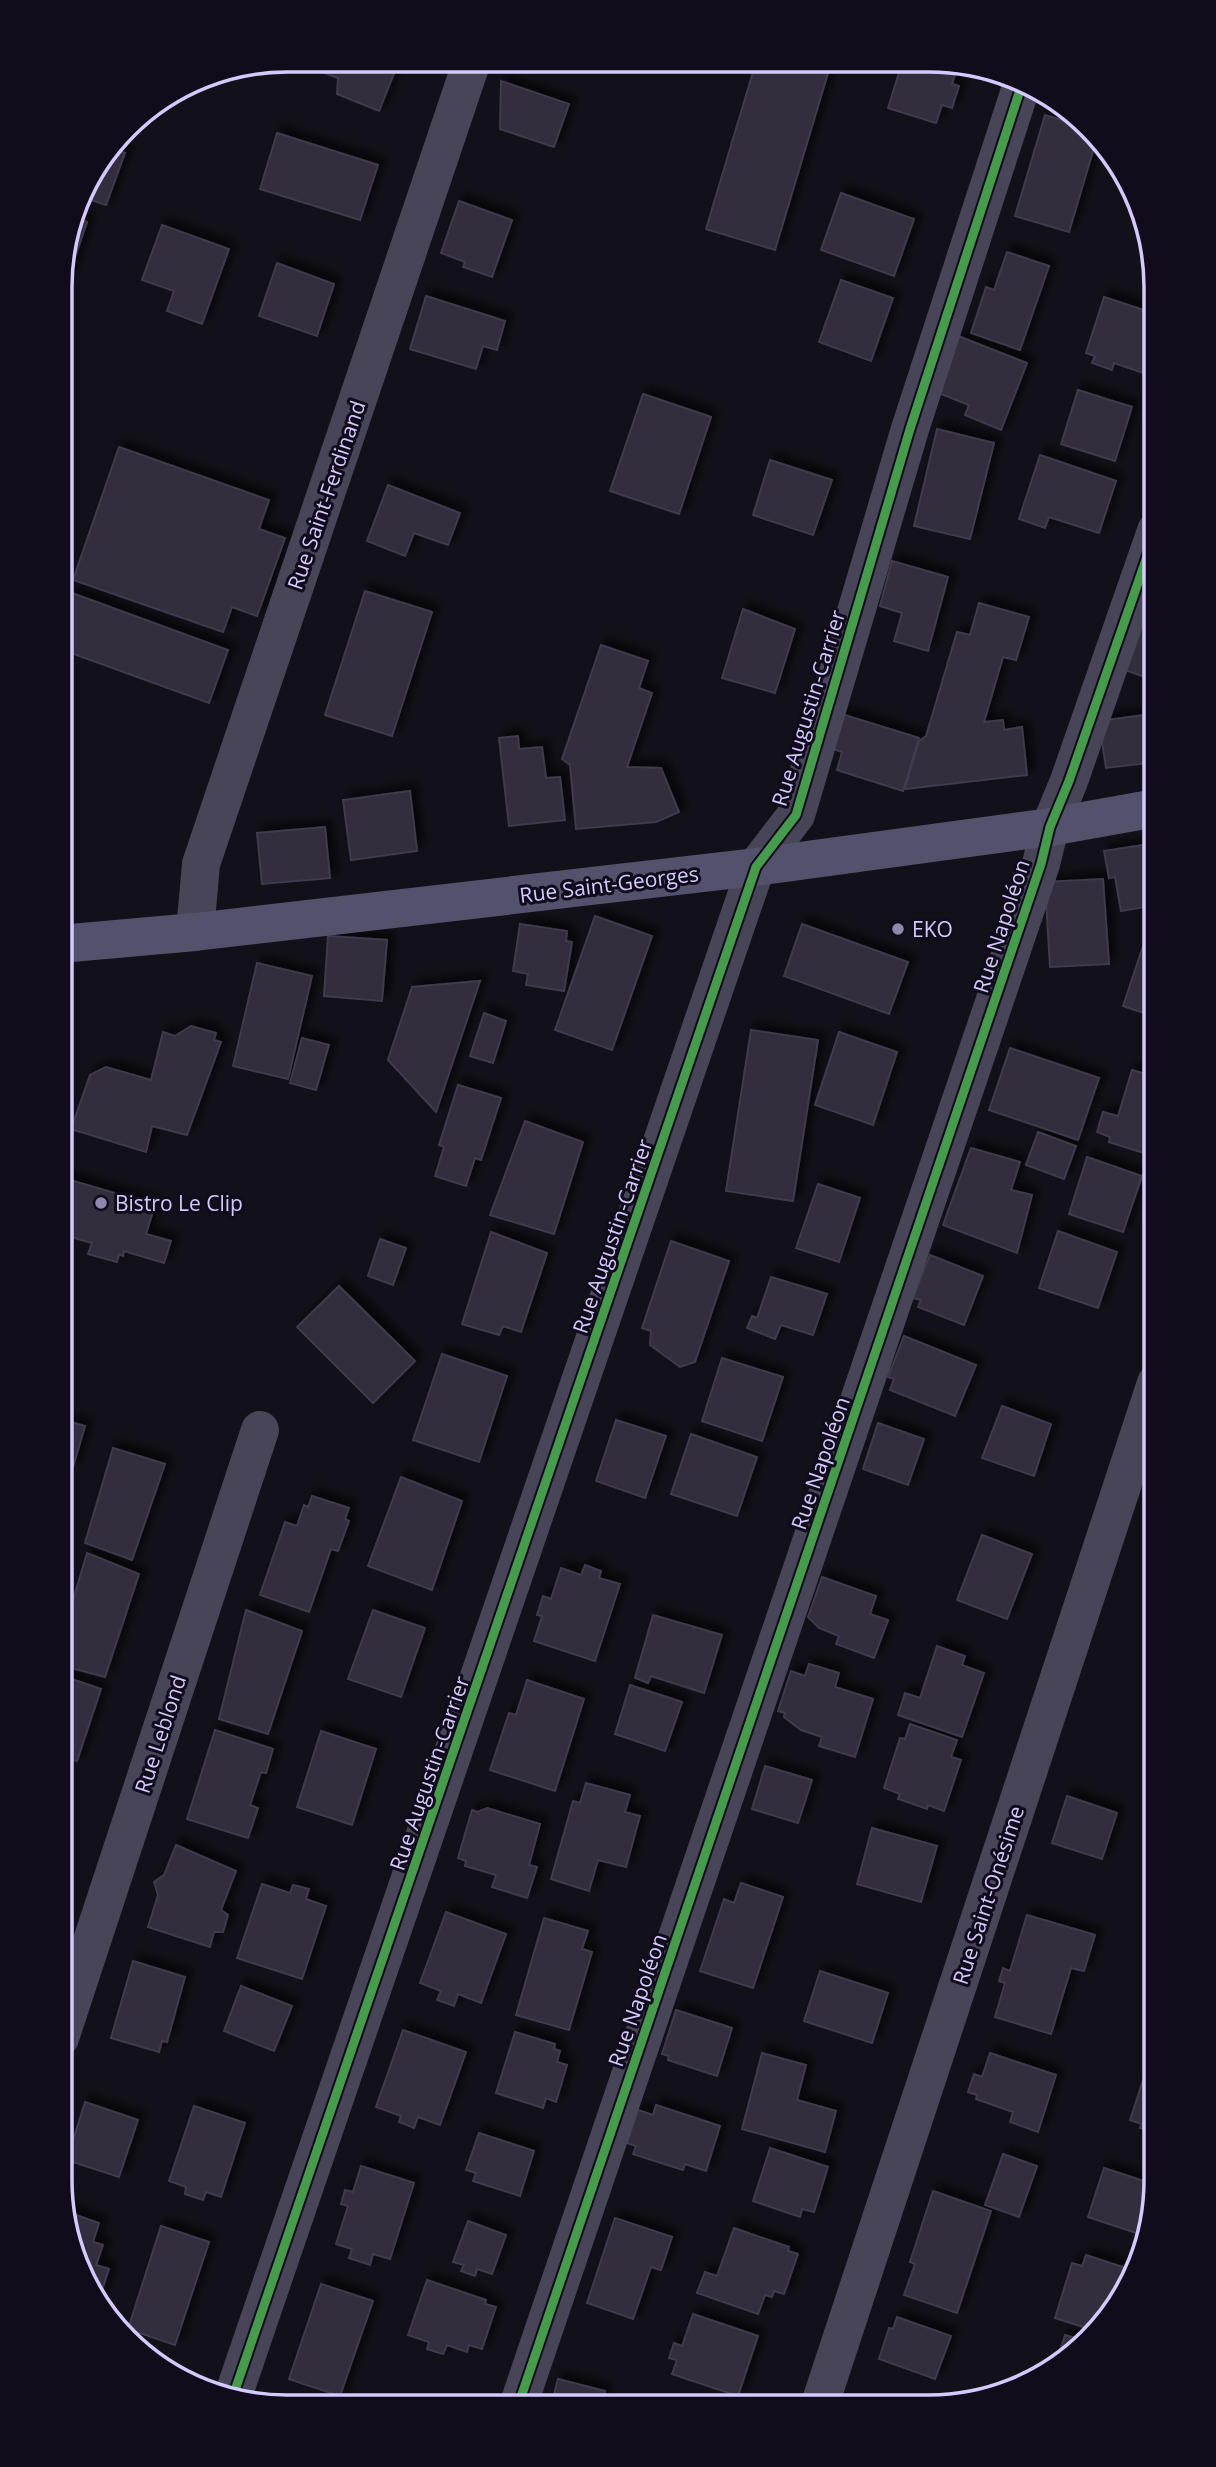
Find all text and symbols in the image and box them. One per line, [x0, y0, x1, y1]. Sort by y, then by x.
street label: Rue Saint-Ferdinand [280, 397, 372, 593]
street label: Rue Augustin-Carrier [765, 606, 851, 809]
street label: Rue Napoléon [966, 856, 1036, 996]
street label: Rue Saint-Georges [518, 859, 700, 909]
place label: EKO [912, 915, 953, 943]
marker: EKO [890, 921, 906, 937]
street label: Rue Augustin-Carrier [566, 1135, 659, 1337]
place label: Bistro Le Clip [115, 1189, 243, 1217]
marker: Bistro Le Clip [93, 1195, 109, 1211]
street label: Rue Napoléon [784, 1393, 856, 1533]
street label: Rue Leblond [128, 1671, 192, 1797]
street label: Rue Augustin-Carrier [383, 1672, 476, 1874]
street label: Rue Saint-Onésime [946, 1802, 1030, 1988]
street label: Rue Napoléon [601, 1930, 673, 2070]

